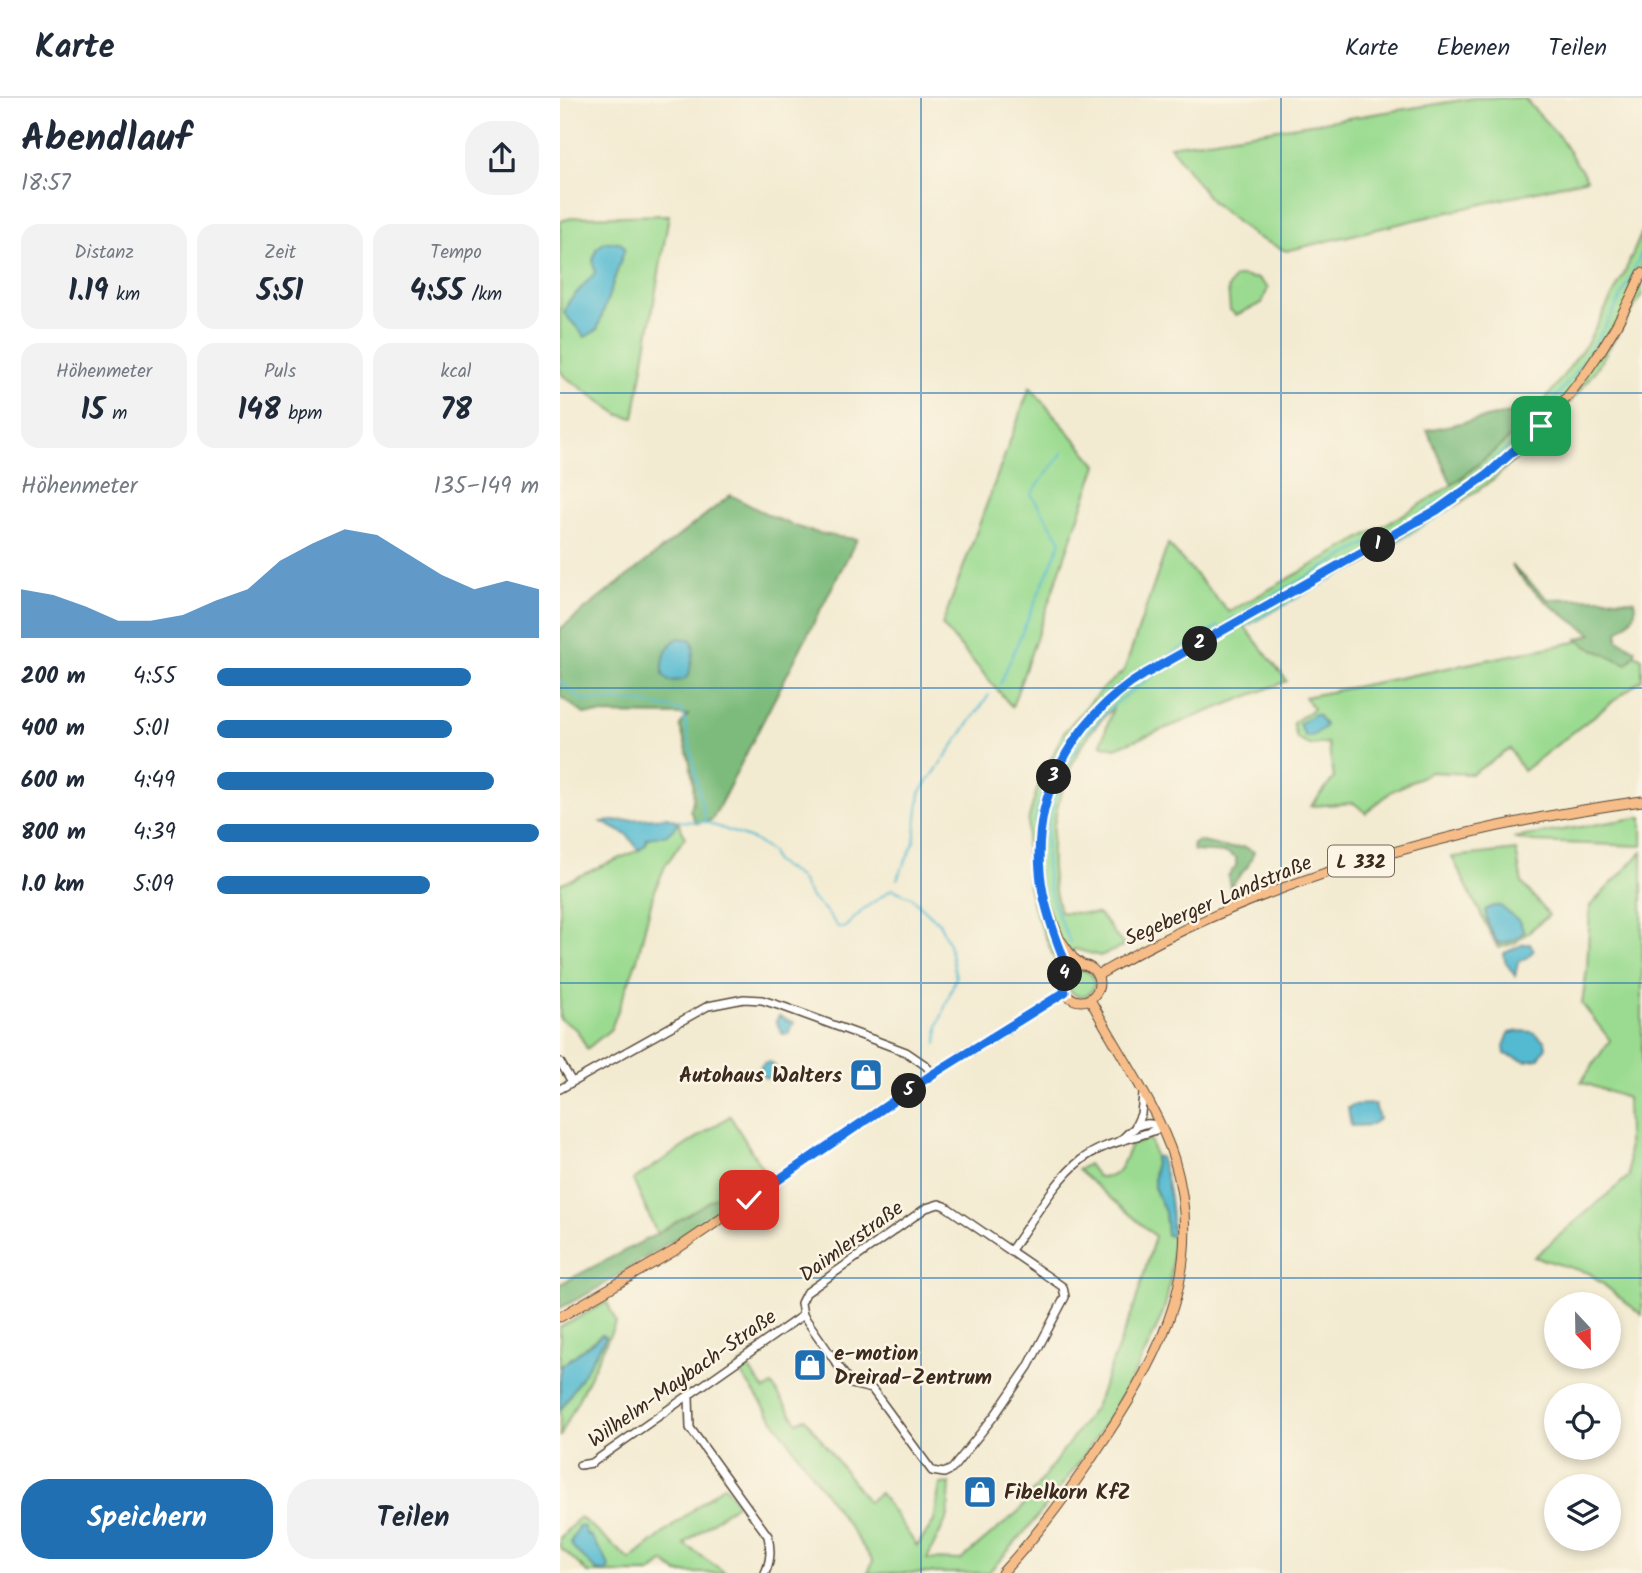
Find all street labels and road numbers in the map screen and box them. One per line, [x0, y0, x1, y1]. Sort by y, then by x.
road number: L 332 [1328, 846, 1394, 876]
street label: Segeberger Landstraße [1120, 847, 1318, 956]
street label: Daimlerstraße [793, 1193, 911, 1291]
street label: Wilhelm-Maybach-Straße [582, 1301, 785, 1457]

